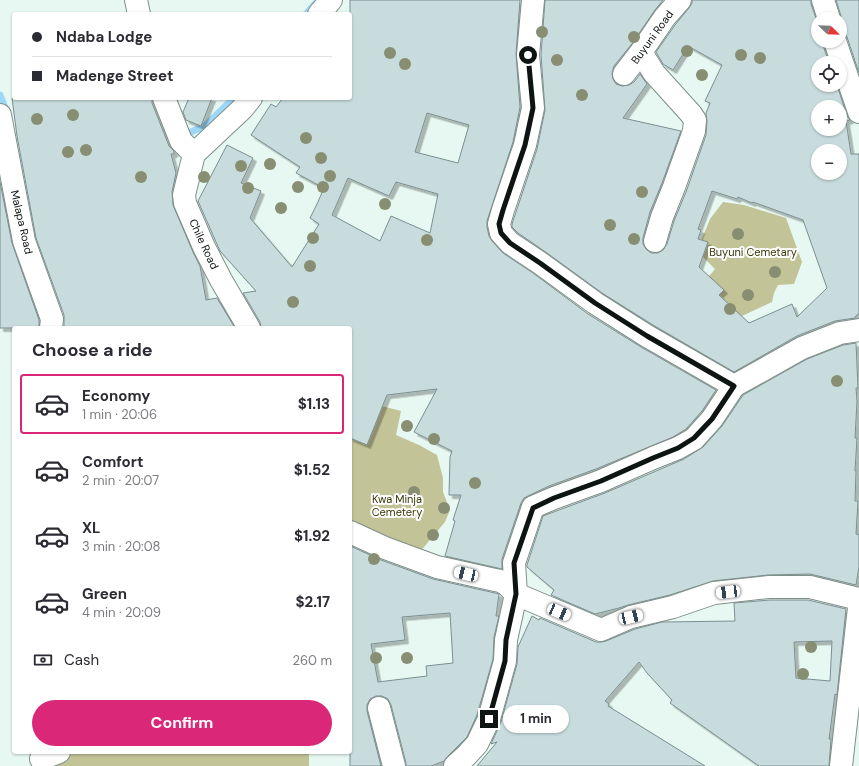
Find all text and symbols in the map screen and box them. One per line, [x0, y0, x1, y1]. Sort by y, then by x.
street label: Buyuni Road [628, 7, 676, 67]
north arrow [811, 12, 847, 48]
map controls [811, 12, 847, 180]
text: Ndaba Lodge [56, 27, 152, 47]
route start [519, 46, 537, 64]
button: locate [811, 56, 847, 92]
text: Madenge Street [56, 66, 173, 86]
button: + [811, 100, 847, 136]
button: − [811, 144, 847, 180]
street label: Malapa Road [8, 189, 36, 255]
street label: Chile Road [186, 217, 222, 272]
park label: Buyuni Cemetary [709, 245, 797, 259]
text: Choose a ride [32, 338, 153, 362]
icon: car [34, 386, 70, 422]
text: Economy [82, 386, 150, 406]
text: $1.13 [298, 394, 330, 414]
text: 1 min · 20:06 [82, 406, 157, 423]
icon: car [34, 452, 70, 488]
text: Comfort [82, 452, 143, 472]
text: $1.52 [294, 460, 330, 480]
text: 2 min · 20:07 [82, 472, 159, 489]
park label: Kwa Minja Cemetery [372, 492, 422, 519]
icon: car [34, 518, 70, 554]
text: XL [82, 518, 100, 538]
text: $1.92 [294, 526, 330, 546]
text: 3 min · 20:08 [82, 538, 160, 555]
car [453, 565, 479, 583]
icon: car [34, 584, 70, 620]
text: Green [82, 584, 127, 604]
car [715, 585, 741, 599]
text: $2.17 [295, 592, 330, 612]
car [546, 602, 572, 622]
text: 4 min · 20:09 [82, 604, 161, 621]
car [618, 608, 644, 626]
icon: cash [32, 649, 54, 671]
text: Cash [64, 650, 99, 670]
text: 260 m [292, 652, 332, 669]
button: Confirm [32, 700, 332, 746]
callout: 1 min [503, 705, 569, 733]
route end [480, 710, 498, 728]
text: 1 min [520, 710, 552, 727]

